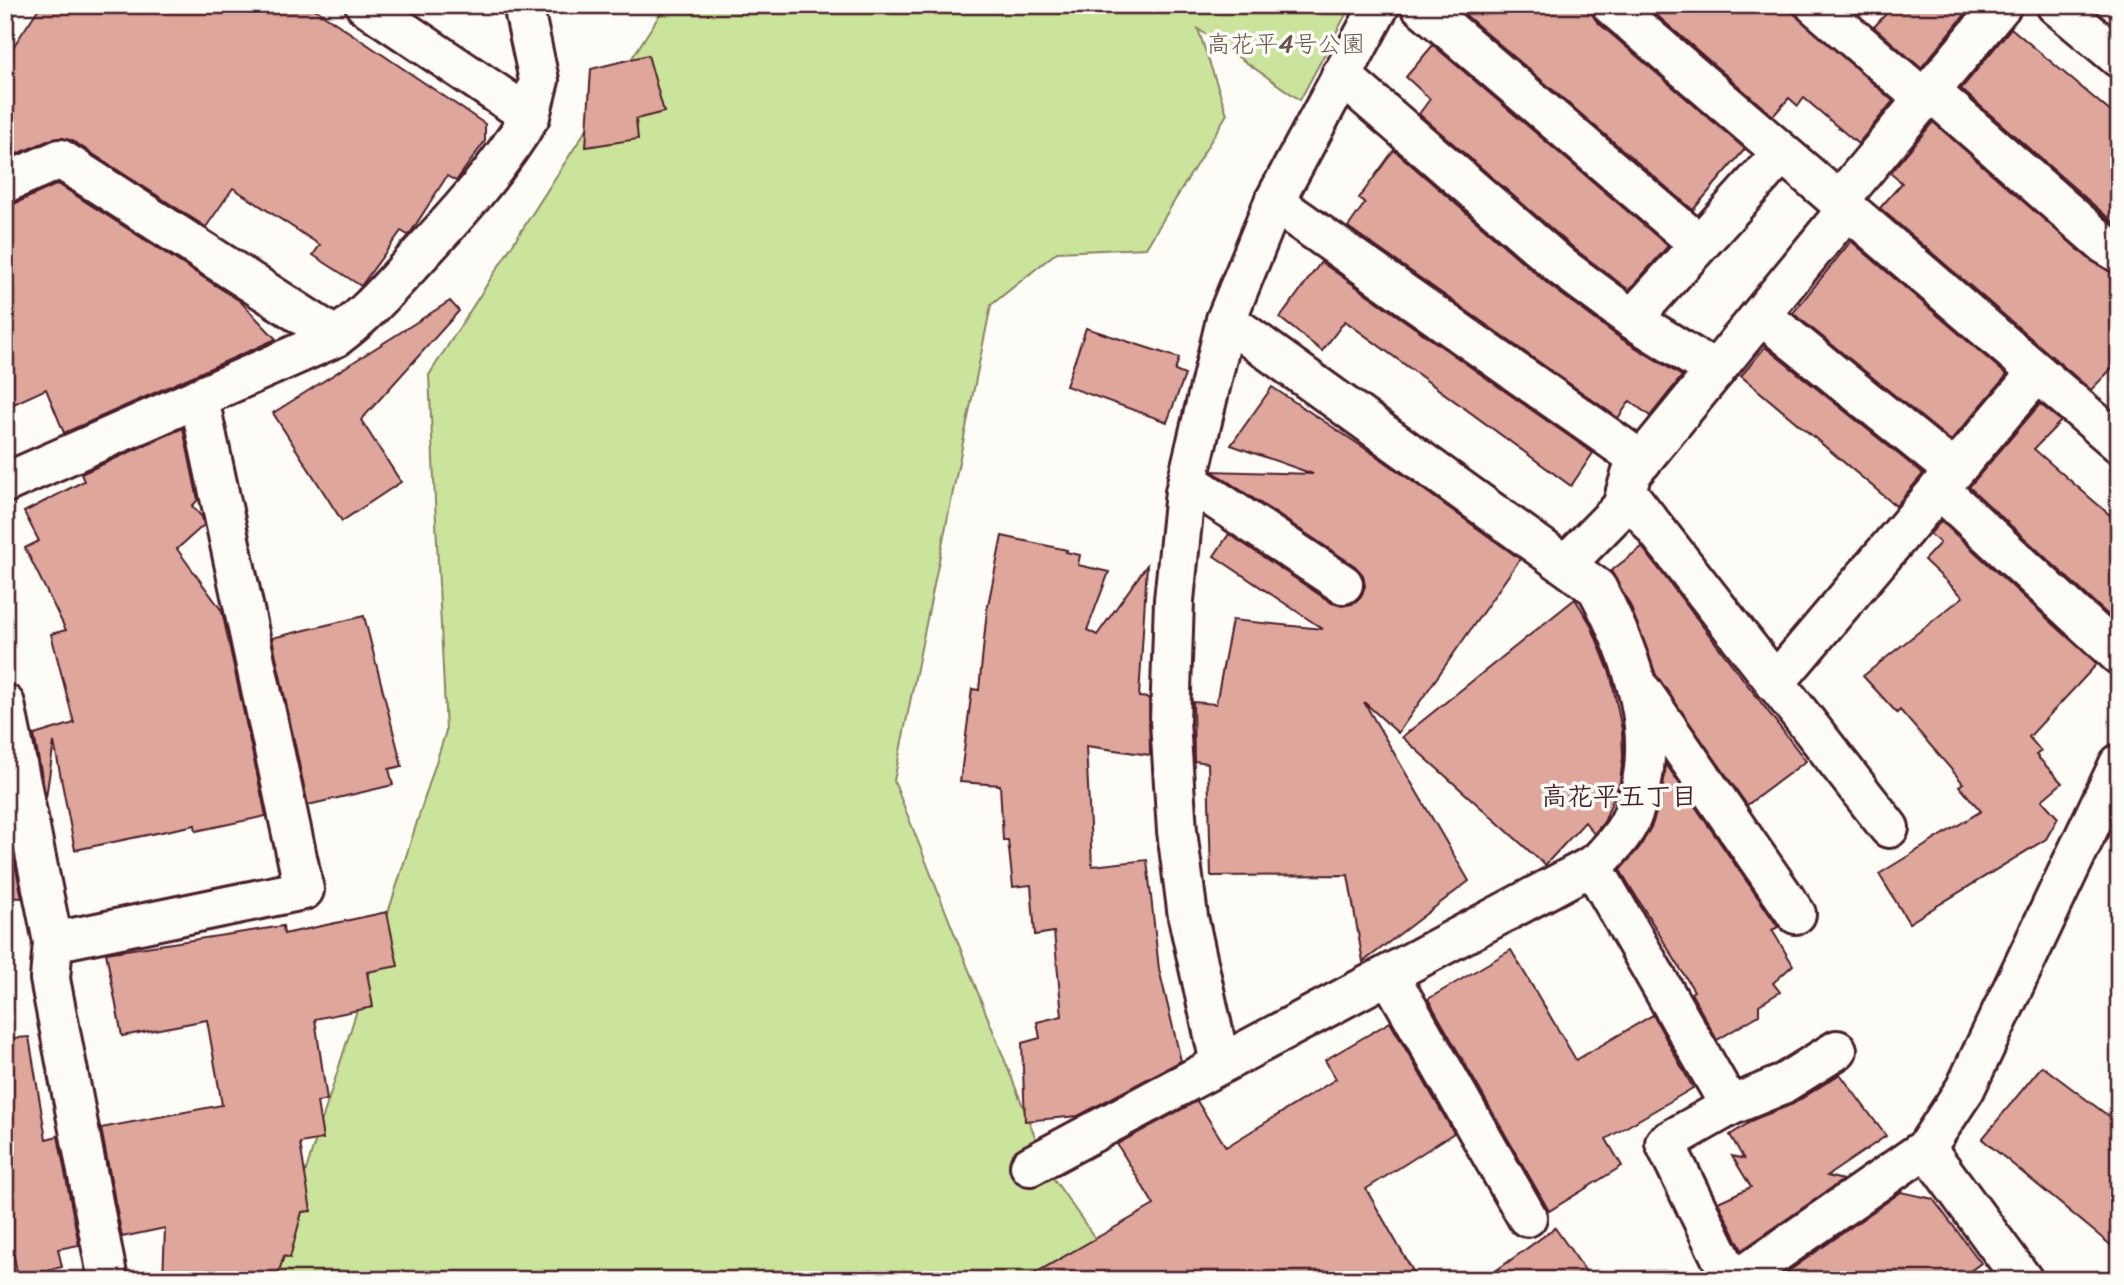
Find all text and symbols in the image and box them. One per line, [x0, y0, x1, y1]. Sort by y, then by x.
park label: 高花平4号公園 [1207, 23, 1366, 65]
district label: 高花平五丁目 [1541, 773, 1697, 819]

